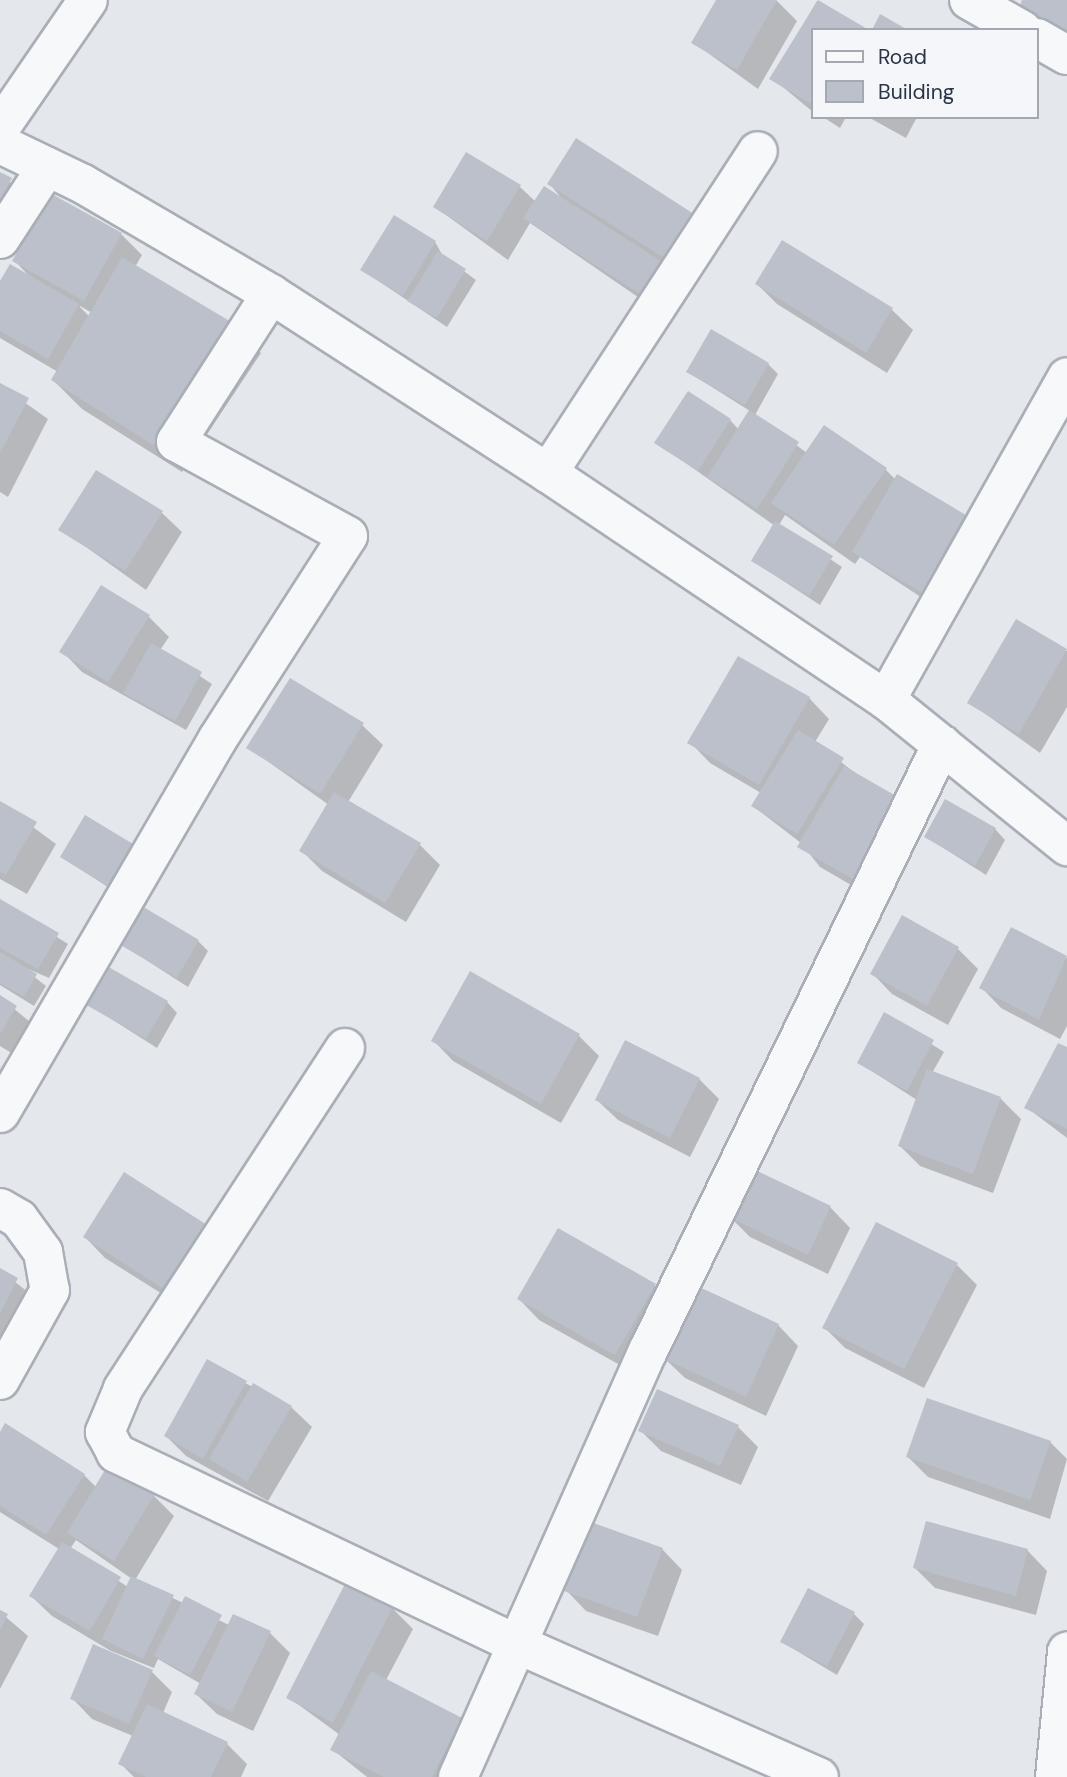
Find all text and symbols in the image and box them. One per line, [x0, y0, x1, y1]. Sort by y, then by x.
legend [811, 28, 1039, 119]
text: Road [878, 43, 927, 71]
text: Building [878, 78, 954, 106]

